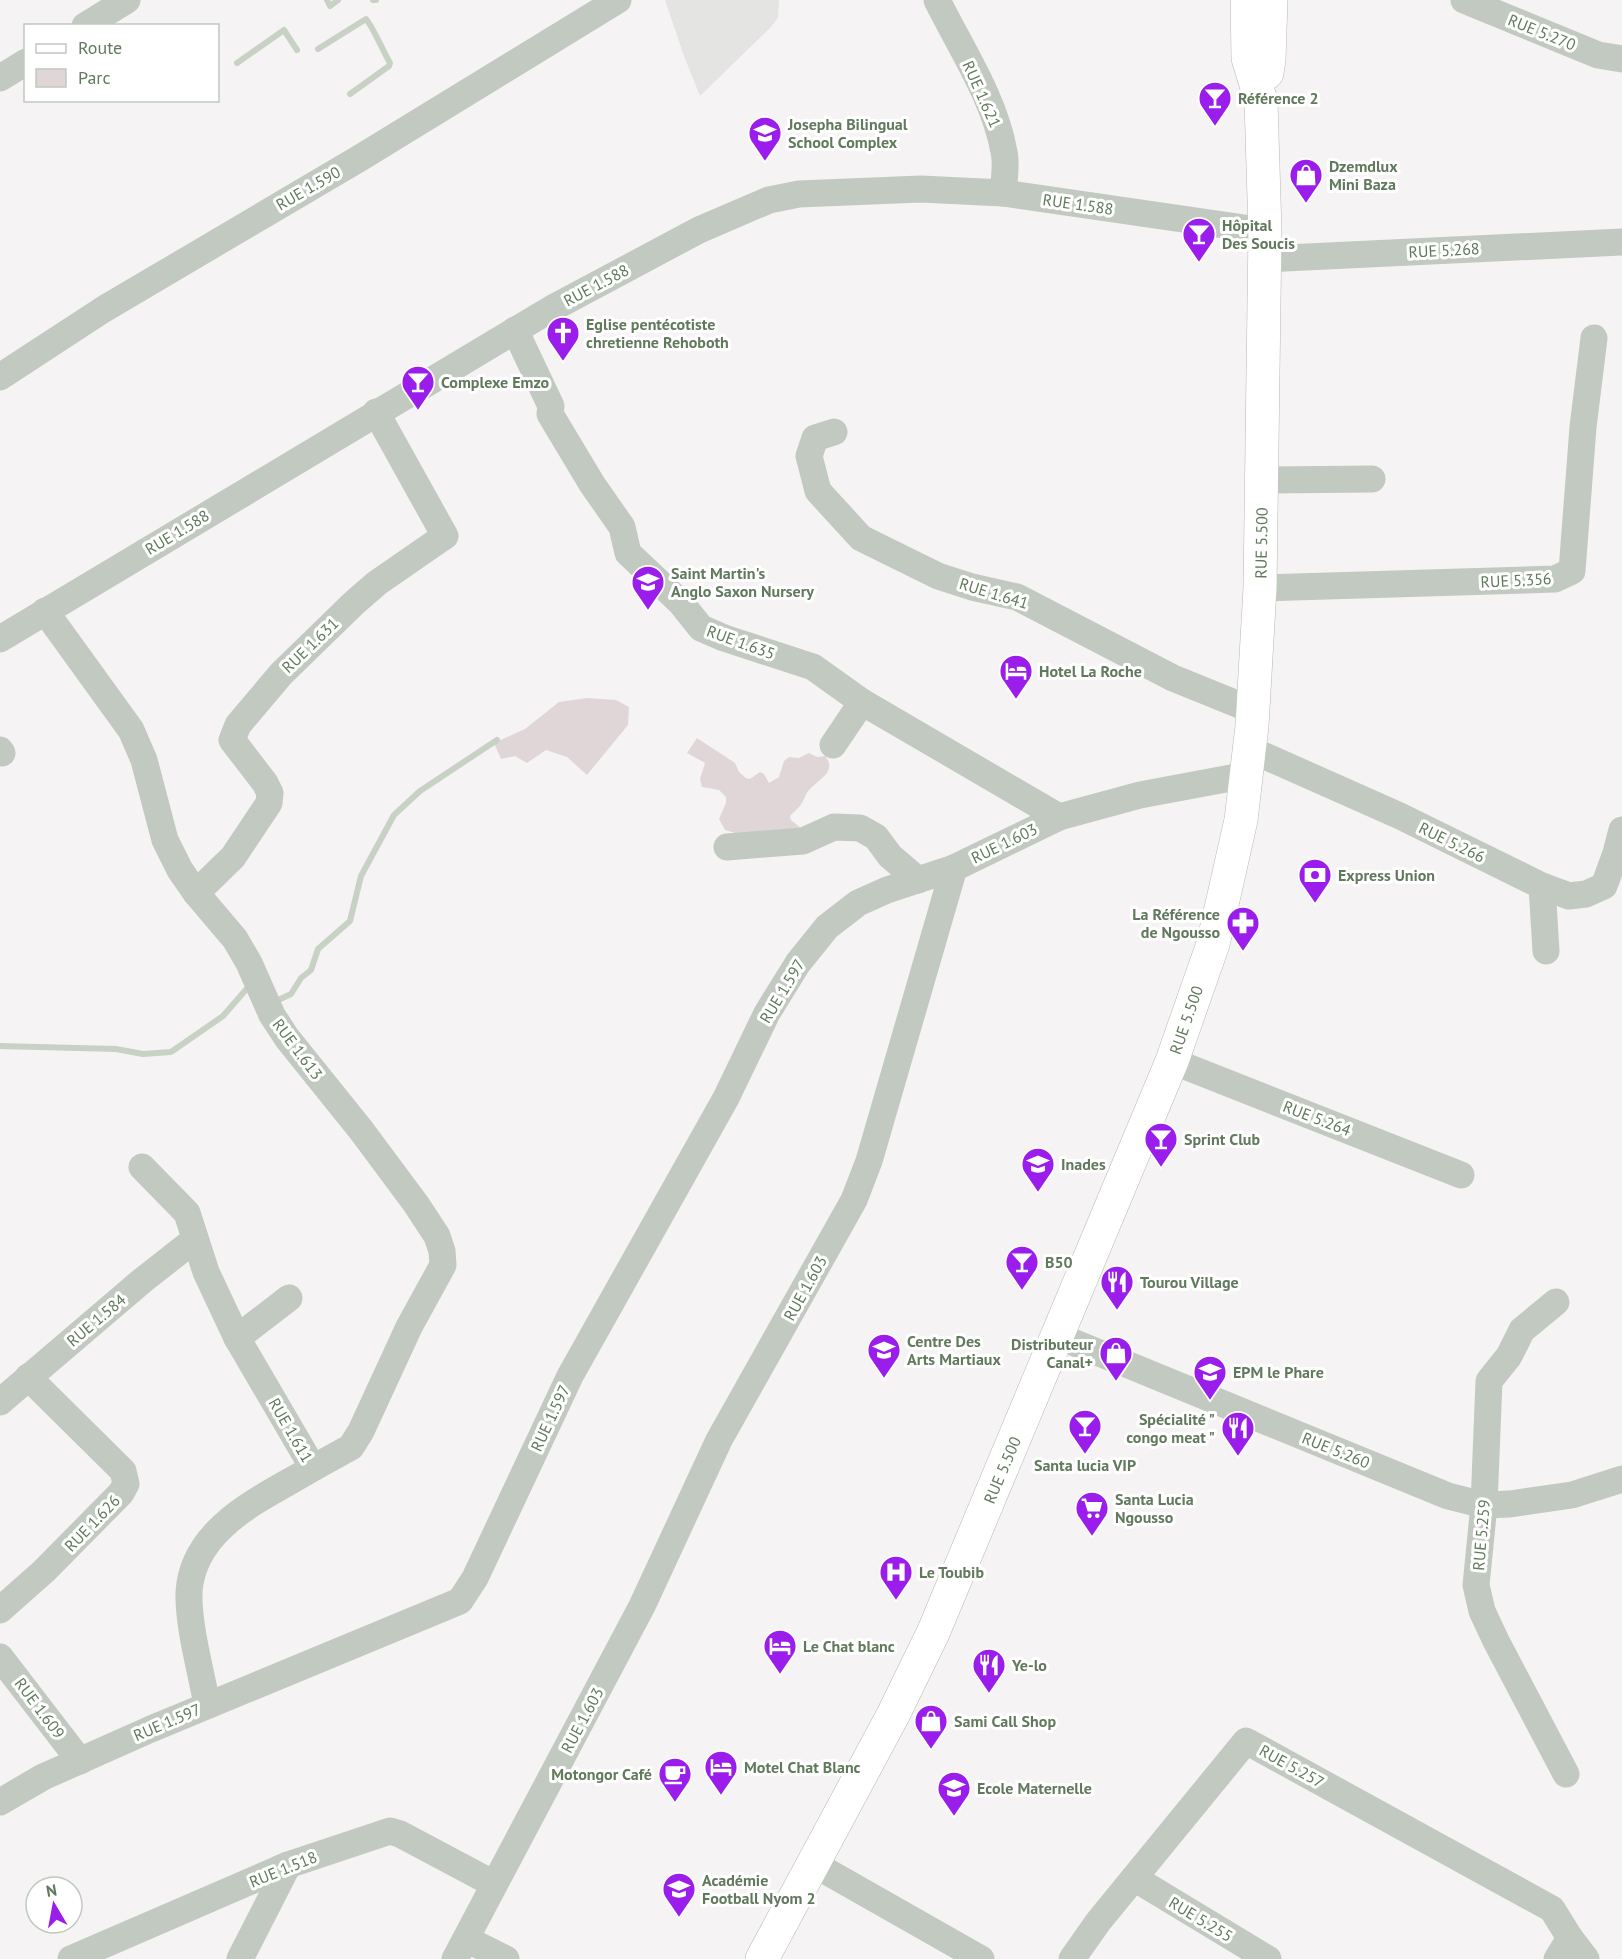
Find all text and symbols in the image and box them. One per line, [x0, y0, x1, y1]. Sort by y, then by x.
street label: RUE 5.270 [1505, 9, 1579, 55]
legend [24, 24, 219, 102]
text: Route [78, 36, 122, 59]
street label: RUE 1.621 [958, 57, 1006, 131]
text: Parc [78, 66, 111, 89]
bar icon: Référence 2 [1197, 80, 1233, 127]
place label: Référence 2 [1238, 88, 1319, 108]
place label: Josepha Bilingual School Complex [787, 114, 908, 152]
school or university icon: Josepha Bilingual School Complex [747, 115, 783, 162]
place label: Dzemdlux Mini Baza [1329, 156, 1398, 194]
shop icon: Dzemdlux Mini Baza [1288, 157, 1324, 204]
street label: RUE 1.590 [272, 161, 344, 214]
street label: RUE 1.588 [1041, 189, 1115, 219]
place label: Hôpital Des Soucis [1222, 215, 1295, 253]
bar icon: Hôpital Des Soucis [1181, 216, 1217, 263]
street label: RUE 5.268 [1408, 238, 1480, 262]
street label: RUE 1.588 [560, 259, 632, 311]
place label: Eglise pentécotiste chretienne Rehoboth [586, 314, 729, 352]
church icon: Eglise pentécotiste chretienne Rehoboth [545, 315, 581, 362]
bar icon: Complexe Emzo [400, 364, 436, 411]
place label: Complexe Emzo [441, 372, 550, 392]
street label: RUE 1.588 [141, 505, 213, 559]
street label: RUE 5.500 [1250, 507, 1272, 579]
place label: Saint Martin's Anglo Saxon Nursery [671, 563, 814, 601]
school or university icon: Saint Martin's Anglo Saxon Nursery [630, 564, 666, 611]
street label: RUE 5.356 [1480, 568, 1552, 592]
street label: RUE 1.641 [957, 573, 1031, 613]
street label: RUE 1.631 [277, 613, 343, 677]
street label: RUE 1.635 [704, 620, 778, 664]
hotel icon: Hotel La Roche [998, 653, 1034, 700]
place label: Hotel La Roche [1039, 661, 1142, 681]
street label: RUE 5.266 [1416, 817, 1488, 867]
street label: RUE 1.603 [968, 818, 1040, 868]
bank icon: Express Union [1297, 857, 1333, 904]
place label: Express Union [1338, 865, 1435, 885]
place label: La Référence de Ngousso [1132, 904, 1220, 942]
pharmacy icon: La Référence de Ngousso [1225, 905, 1261, 952]
street label: RUE 1.597 [755, 955, 809, 1027]
street label: RUE 5.500 [1165, 983, 1207, 1057]
street label: RUE 1.613 [269, 1015, 327, 1083]
street label: RUE 5.264 [1280, 1096, 1354, 1140]
bar icon: Sprint Club [1143, 1121, 1179, 1168]
place label: Sprint Club [1184, 1129, 1260, 1149]
school or university icon: Inades [1020, 1146, 1056, 1193]
place label: Inades [1061, 1154, 1106, 1174]
bar icon: B50 [1004, 1244, 1040, 1291]
street label: RUE 1.603 [779, 1252, 831, 1324]
place label: B50 [1045, 1252, 1073, 1272]
restaurant icon: Tourou Village [1099, 1264, 1135, 1311]
place label: Tourou Village [1140, 1272, 1239, 1292]
street label: RUE 1.584 [62, 1289, 130, 1351]
place label: Centre Des Arts Martiaux [907, 1331, 1001, 1369]
school or university icon: Centre Des Arts Martiaux [866, 1332, 902, 1379]
place label: Distributeur Canal+ [1011, 1334, 1093, 1372]
shop icon: Distributeur Canal+ [1098, 1335, 1134, 1382]
school or university icon: EPM le Phare [1192, 1354, 1228, 1401]
place label: EPM le Phare [1233, 1362, 1324, 1382]
street label: RUE 1.597 [526, 1382, 574, 1454]
street label: RUE 1.611 [265, 1394, 317, 1466]
bar icon: Santa lucia VIP [1067, 1408, 1103, 1455]
place label: Spécialité " congo meat " [1126, 1409, 1215, 1447]
restaurant icon: Spécialité " congo meat " [1220, 1410, 1256, 1457]
street label: RUE 5.260 [1299, 1427, 1373, 1473]
street label: RUE 5.500 [979, 1433, 1025, 1507]
place label: Santa lucia VIP [1034, 1455, 1136, 1475]
place label: Santa Lucia Ngousso [1115, 1489, 1194, 1527]
street label: RUE 1.626 [60, 1490, 124, 1556]
supermarket icon: Santa Lucia Ngousso [1074, 1490, 1110, 1537]
street label: RUE 5.259 [1468, 1499, 1494, 1571]
hospital icon: Le Toubib [878, 1554, 914, 1601]
place label: Le Toubib [919, 1562, 984, 1582]
hotel icon: Le Chat blanc [762, 1628, 798, 1675]
place label: Le Chat blanc [803, 1636, 895, 1656]
restaurant icon: Ye-lo [971, 1647, 1007, 1694]
place label: Ye-lo [1011, 1655, 1047, 1675]
street label: RUE 1.609 [11, 1674, 69, 1742]
street label: RUE 1.603 [556, 1684, 608, 1756]
street label: RUE 1.597 [130, 1699, 204, 1745]
shop icon: Sami Call Shop [913, 1703, 949, 1750]
place label: Sami Call Shop [954, 1711, 1056, 1731]
street label: RUE 5.257 [1256, 1740, 1328, 1792]
hotel icon: Motel Chat Blanc [703, 1749, 739, 1796]
cafe icon: Motongor Café [657, 1756, 693, 1803]
place label: Motel Chat Blanc [744, 1757, 861, 1777]
place label: Motongor Café [551, 1764, 652, 1784]
school or university icon: Ecole Maternelle [936, 1770, 972, 1817]
place label: Ecole Maternelle [977, 1778, 1092, 1798]
street label: RUE 1.518 [246, 1846, 320, 1892]
place label: Académie Football Nyom 2 [702, 1870, 816, 1908]
school or university icon: Académie Football Nyom 2 [661, 1871, 697, 1918]
north arrow [24, 1875, 84, 1935]
text: N [44, 1879, 58, 1901]
street label: RUE 5.255 [1165, 1892, 1237, 1946]

